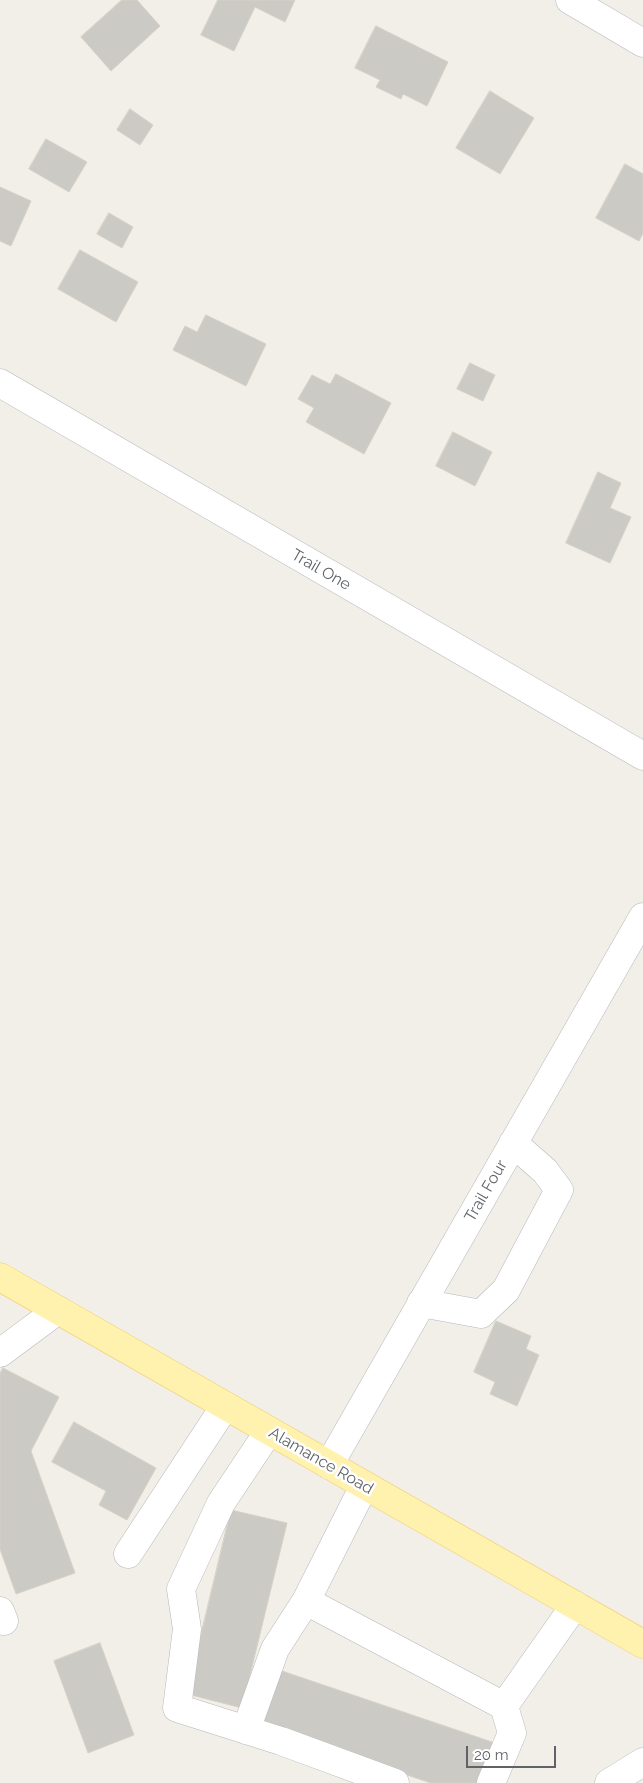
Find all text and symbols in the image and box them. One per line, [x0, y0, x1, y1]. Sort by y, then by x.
street label: Trail One [288, 545, 354, 595]
street label: Trail Four [461, 1157, 511, 1225]
street label: Alamance Road [265, 1423, 377, 1499]
scale bar [468, 1736, 558, 1768]
text: 20 m [474, 1746, 509, 1764]

